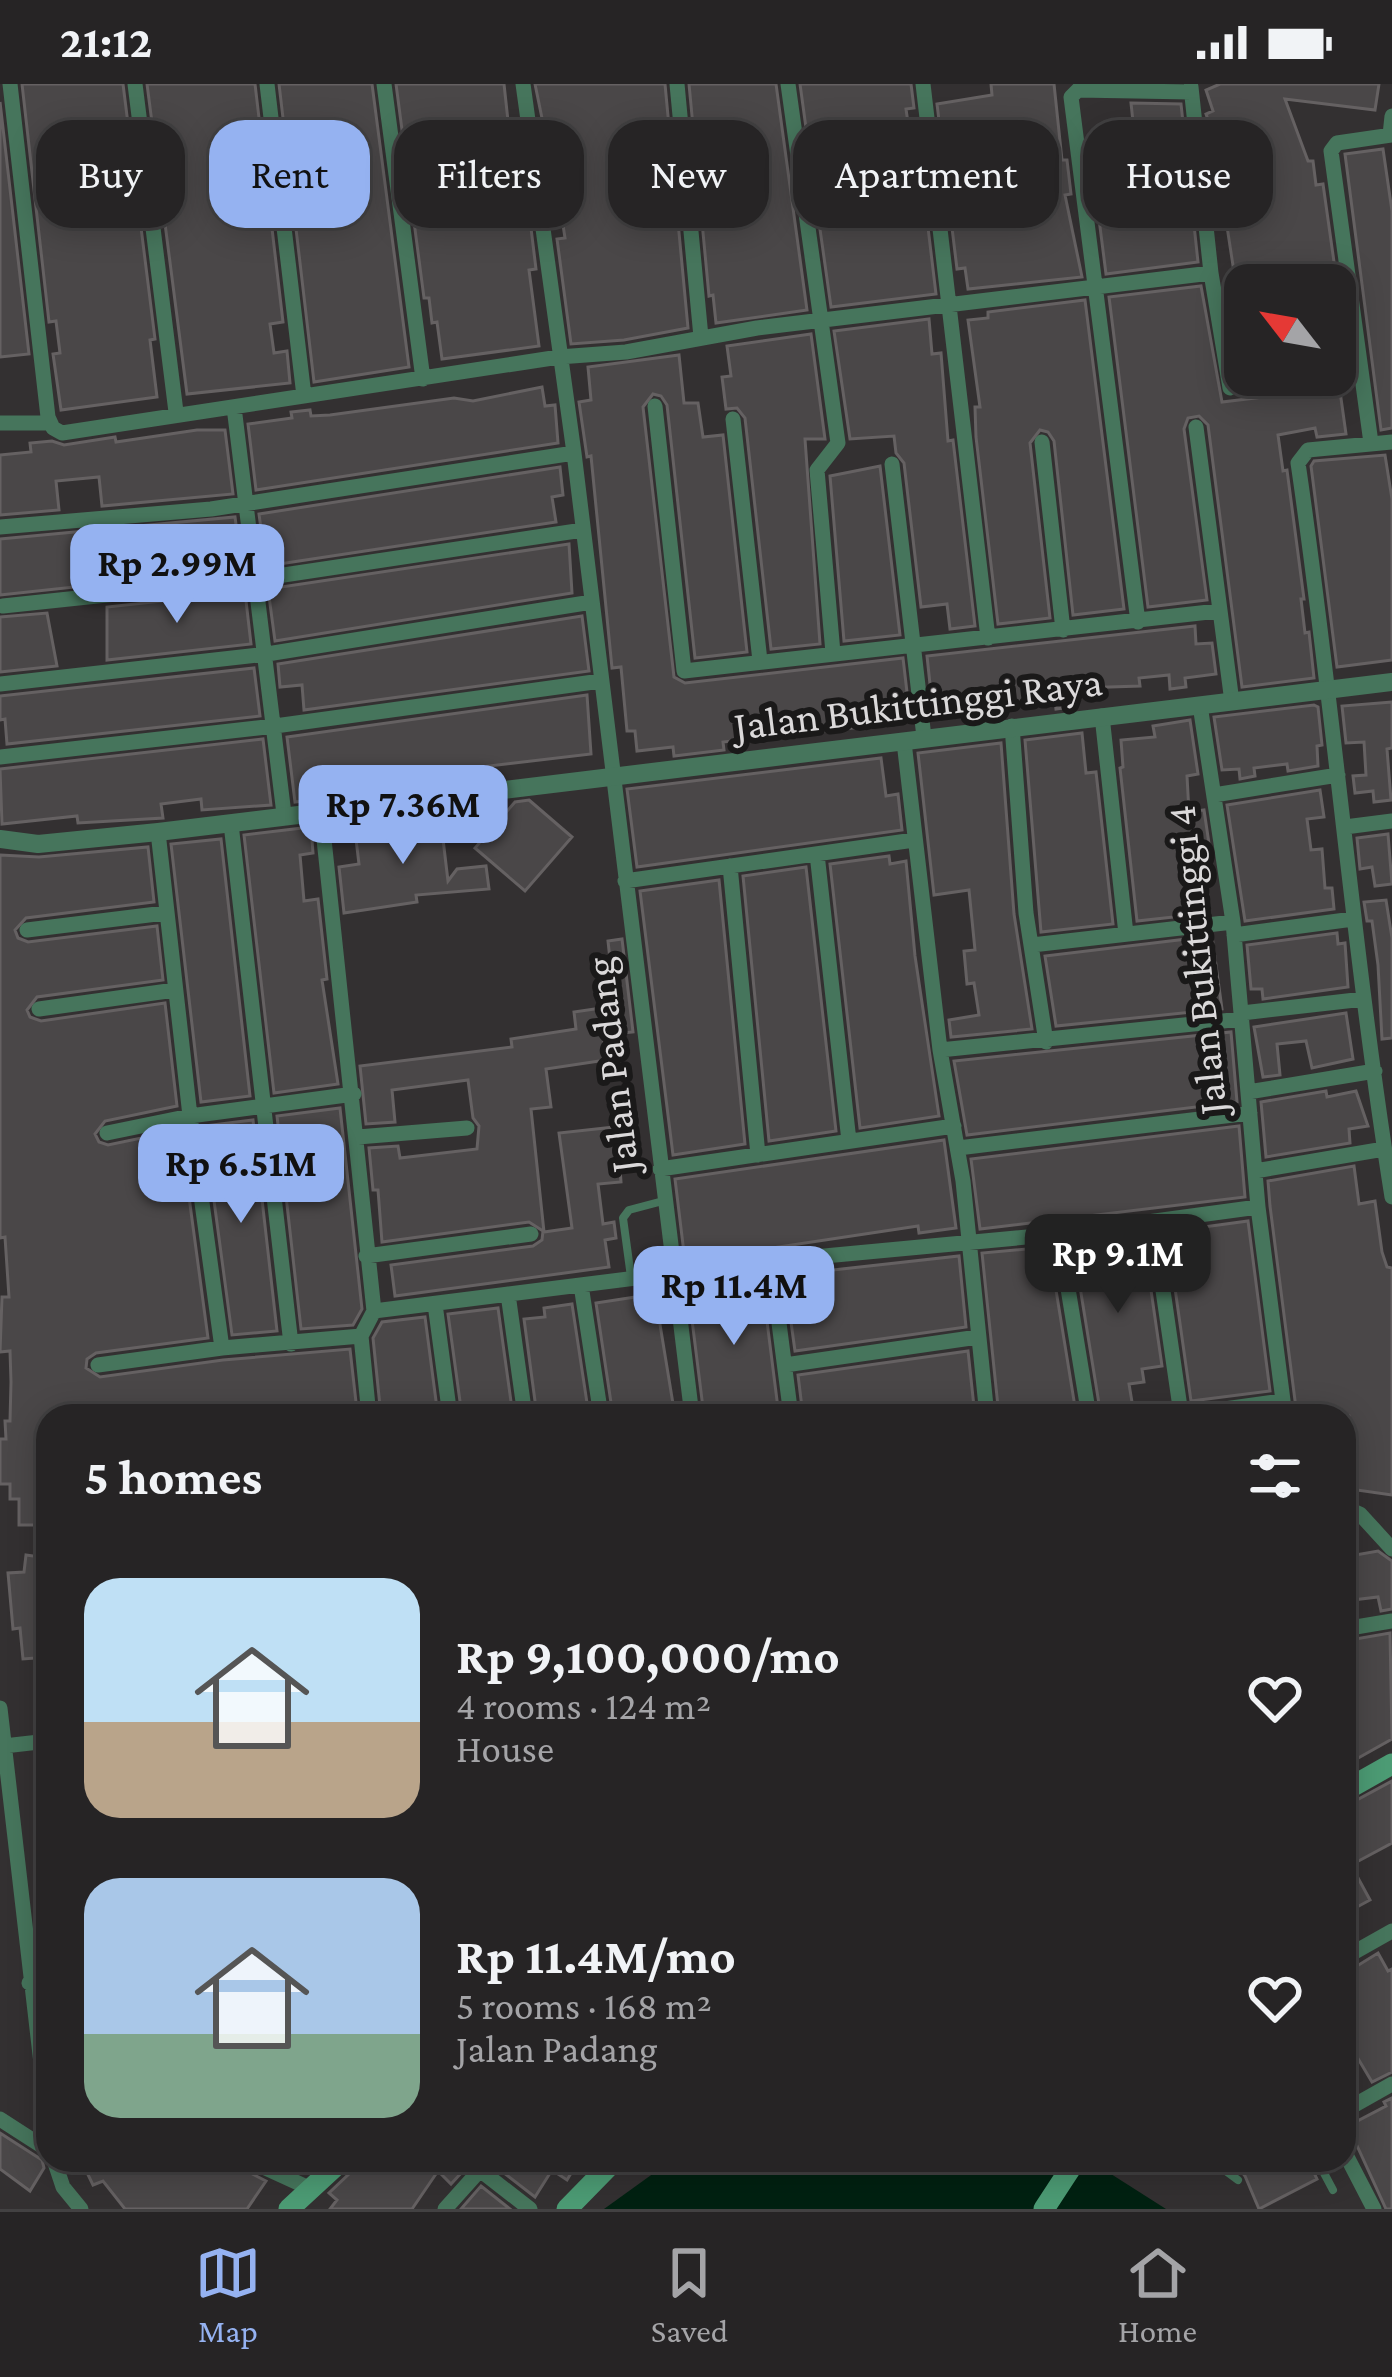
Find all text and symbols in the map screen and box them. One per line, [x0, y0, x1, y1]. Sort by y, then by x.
text: 21:12 [60, 17, 152, 67]
chip: Buy [36, 120, 185, 228]
chip: Rent [209, 120, 370, 228]
chip: Filters [394, 120, 584, 228]
chip: New [608, 120, 769, 228]
chip: Apartment [793, 120, 1059, 228]
chip: House [1083, 120, 1273, 228]
north arrow [1224, 264, 1356, 396]
map controls [1224, 264, 1356, 396]
pin: Rp 2.99M [53, 524, 301, 626]
text: Rp 2.99M [97, 541, 257, 584]
street label: Jalan Bukittinggi Raya [727, 657, 1105, 749]
pin: Rp 7.36M [279, 765, 527, 867]
text: Rp 7.36M [326, 782, 480, 825]
street label: Jalan Bukittinggi 4 [1156, 803, 1236, 1121]
street label: Jalan Padang [574, 954, 648, 1180]
pin: Rp 6.51M [117, 1124, 365, 1226]
text: Rp 6.51M [165, 1141, 317, 1184]
pin: Rp 9.1M [1007, 1214, 1229, 1316]
text: Rp 9.1M [1052, 1231, 1184, 1274]
pin: Rp 11.4M [610, 1246, 858, 1348]
text: Rp 11.4M [660, 1263, 808, 1306]
icon: filters [1242, 1443, 1308, 1509]
text: 5 homes [84, 1448, 262, 1505]
icon: home [180, 1626, 324, 1770]
text: Rp 9,100,000/mo [456, 1627, 840, 1684]
icon: heart [1242, 1665, 1308, 1731]
text: 4 rooms · 124 m² [456, 1684, 711, 1727]
text: House [456, 1727, 554, 1770]
icon: home [180, 1926, 324, 2070]
text: Rp 11.4M/mo [456, 1927, 736, 1984]
icon: heart [1242, 1965, 1308, 2031]
text: 5 rooms · 168 m² [456, 1984, 712, 2027]
text: Jalan Padang [456, 2027, 658, 2070]
tab: Map [195, 2240, 261, 2349]
tab: Saved [651, 2240, 728, 2349]
tab: Home [1118, 2240, 1197, 2349]

